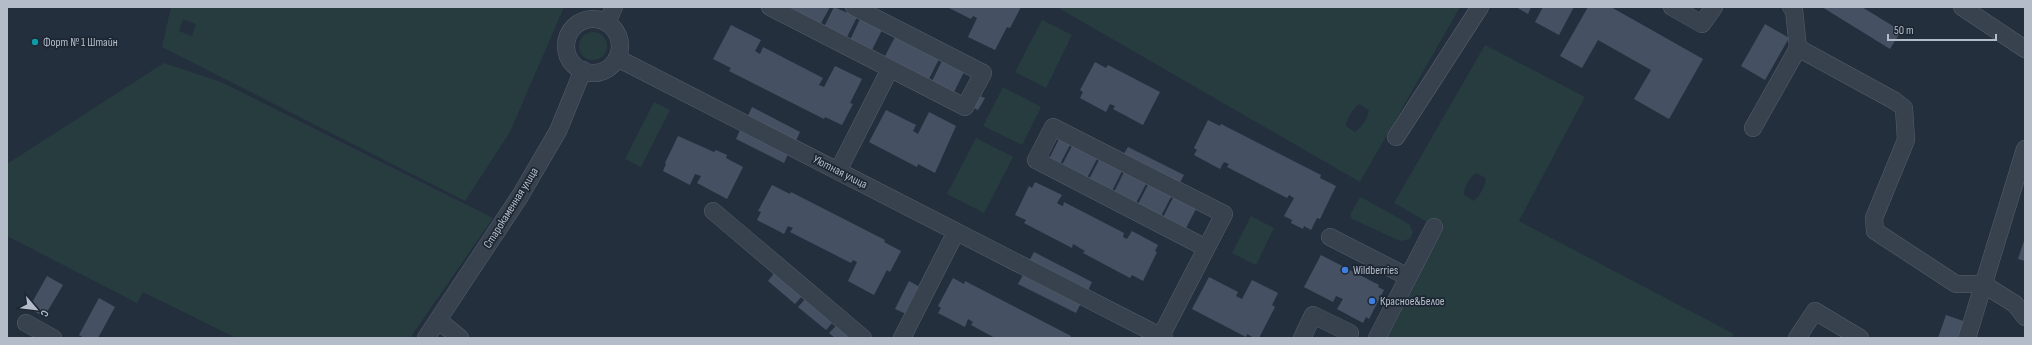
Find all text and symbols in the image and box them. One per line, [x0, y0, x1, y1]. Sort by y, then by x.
scale bar [1888, 16, 1996, 42]
text: 50 m [1894, 23, 1914, 38]
place label: Форт № 1 Штайн [43, 35, 118, 50]
marker: Форт № 1 Штайн [30, 37, 40, 47]
street label: Уютная улица [810, 152, 870, 192]
street label: Старокаменная улица [480, 164, 542, 251]
place label: Wildberries [1353, 263, 1398, 278]
marker: Wildberries [1340, 265, 1350, 275]
north arrow [16, 289, 56, 329]
place label: Красное&Белое [1380, 294, 1445, 309]
marker: Красное&Белое [1367, 296, 1377, 306]
text: С [37, 308, 51, 319]

